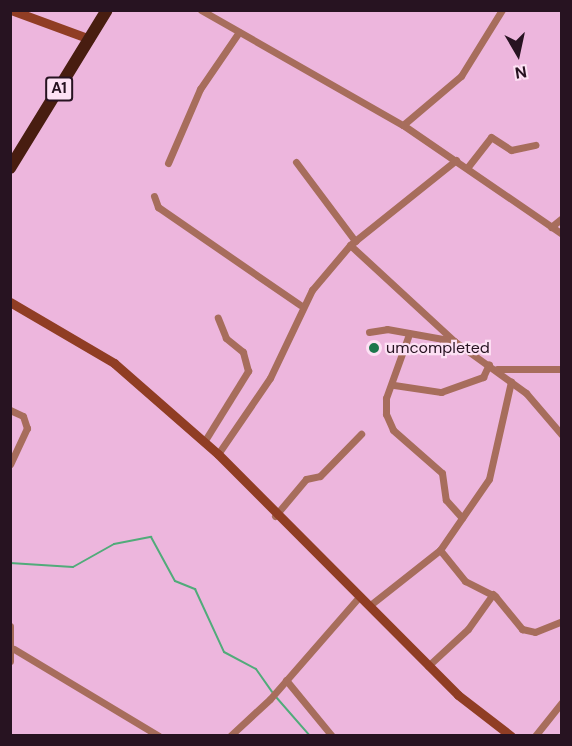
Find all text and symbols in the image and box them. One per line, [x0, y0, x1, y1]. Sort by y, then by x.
north arrow [488, 24, 548, 84]
text: N [513, 61, 528, 84]
road number: A1 [44, 77, 74, 101]
place label: umcompleted [386, 338, 490, 358]
marker: umcompleted [367, 341, 381, 355]

